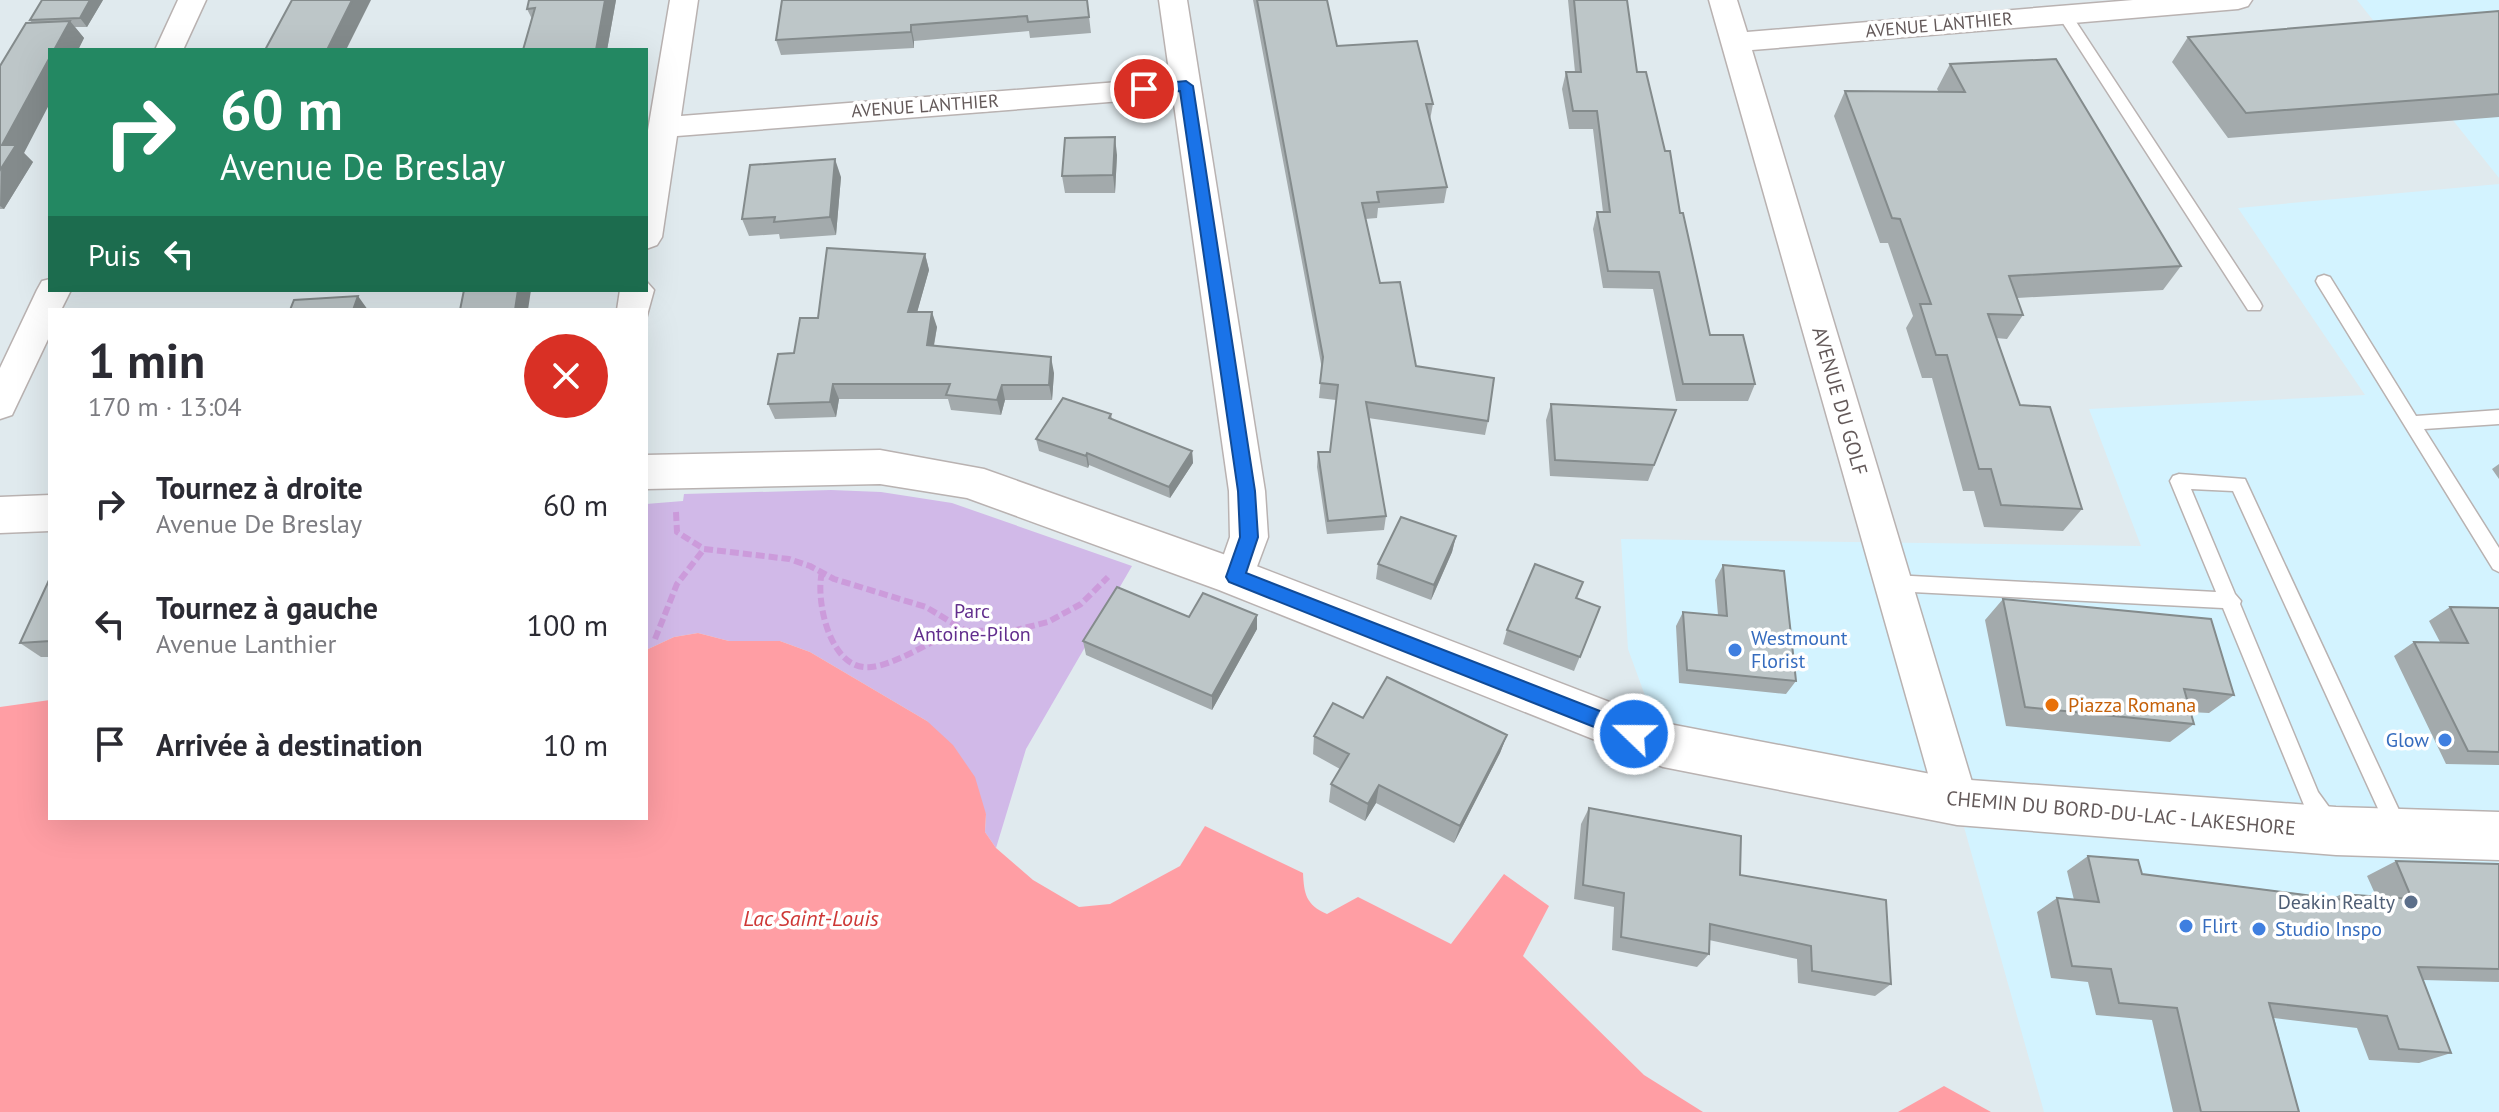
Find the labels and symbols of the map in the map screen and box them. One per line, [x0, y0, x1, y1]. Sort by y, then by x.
street label: AVENUE LANTHIER [1864, 7, 2014, 42]
pin [1110, 55, 1178, 123]
street label: AVENUE LANTHIER [851, 89, 1000, 122]
street label: AVENUE DU GOLF [1806, 324, 1874, 478]
park label: Parc Antoine-Pilon [913, 598, 1031, 647]
place label: Westmount Florist [1751, 625, 1848, 674]
marker: Westmount Florist [1726, 641, 1744, 659]
position arrow [1592, 692, 1676, 776]
place label: Piazza Romana [2068, 692, 2196, 718]
marker: Piazza Romana [2043, 696, 2061, 714]
place label: Glow [2386, 727, 2429, 753]
marker: Glow [2436, 731, 2454, 749]
street label: CHEMIN DU BORD-DU-LAC - LAKESHORE [1945, 785, 2297, 841]
place label: Deakin Realty [2278, 889, 2396, 915]
marker: Deakin Realty [2402, 893, 2420, 911]
water label: Lac Saint-Louis [743, 904, 879, 932]
place label: Flirt [2202, 913, 2238, 939]
place label: Studio Inspo [2275, 916, 2382, 942]
marker: Flirt [2177, 917, 2195, 935]
marker: Studio Inspo [2250, 920, 2268, 938]

